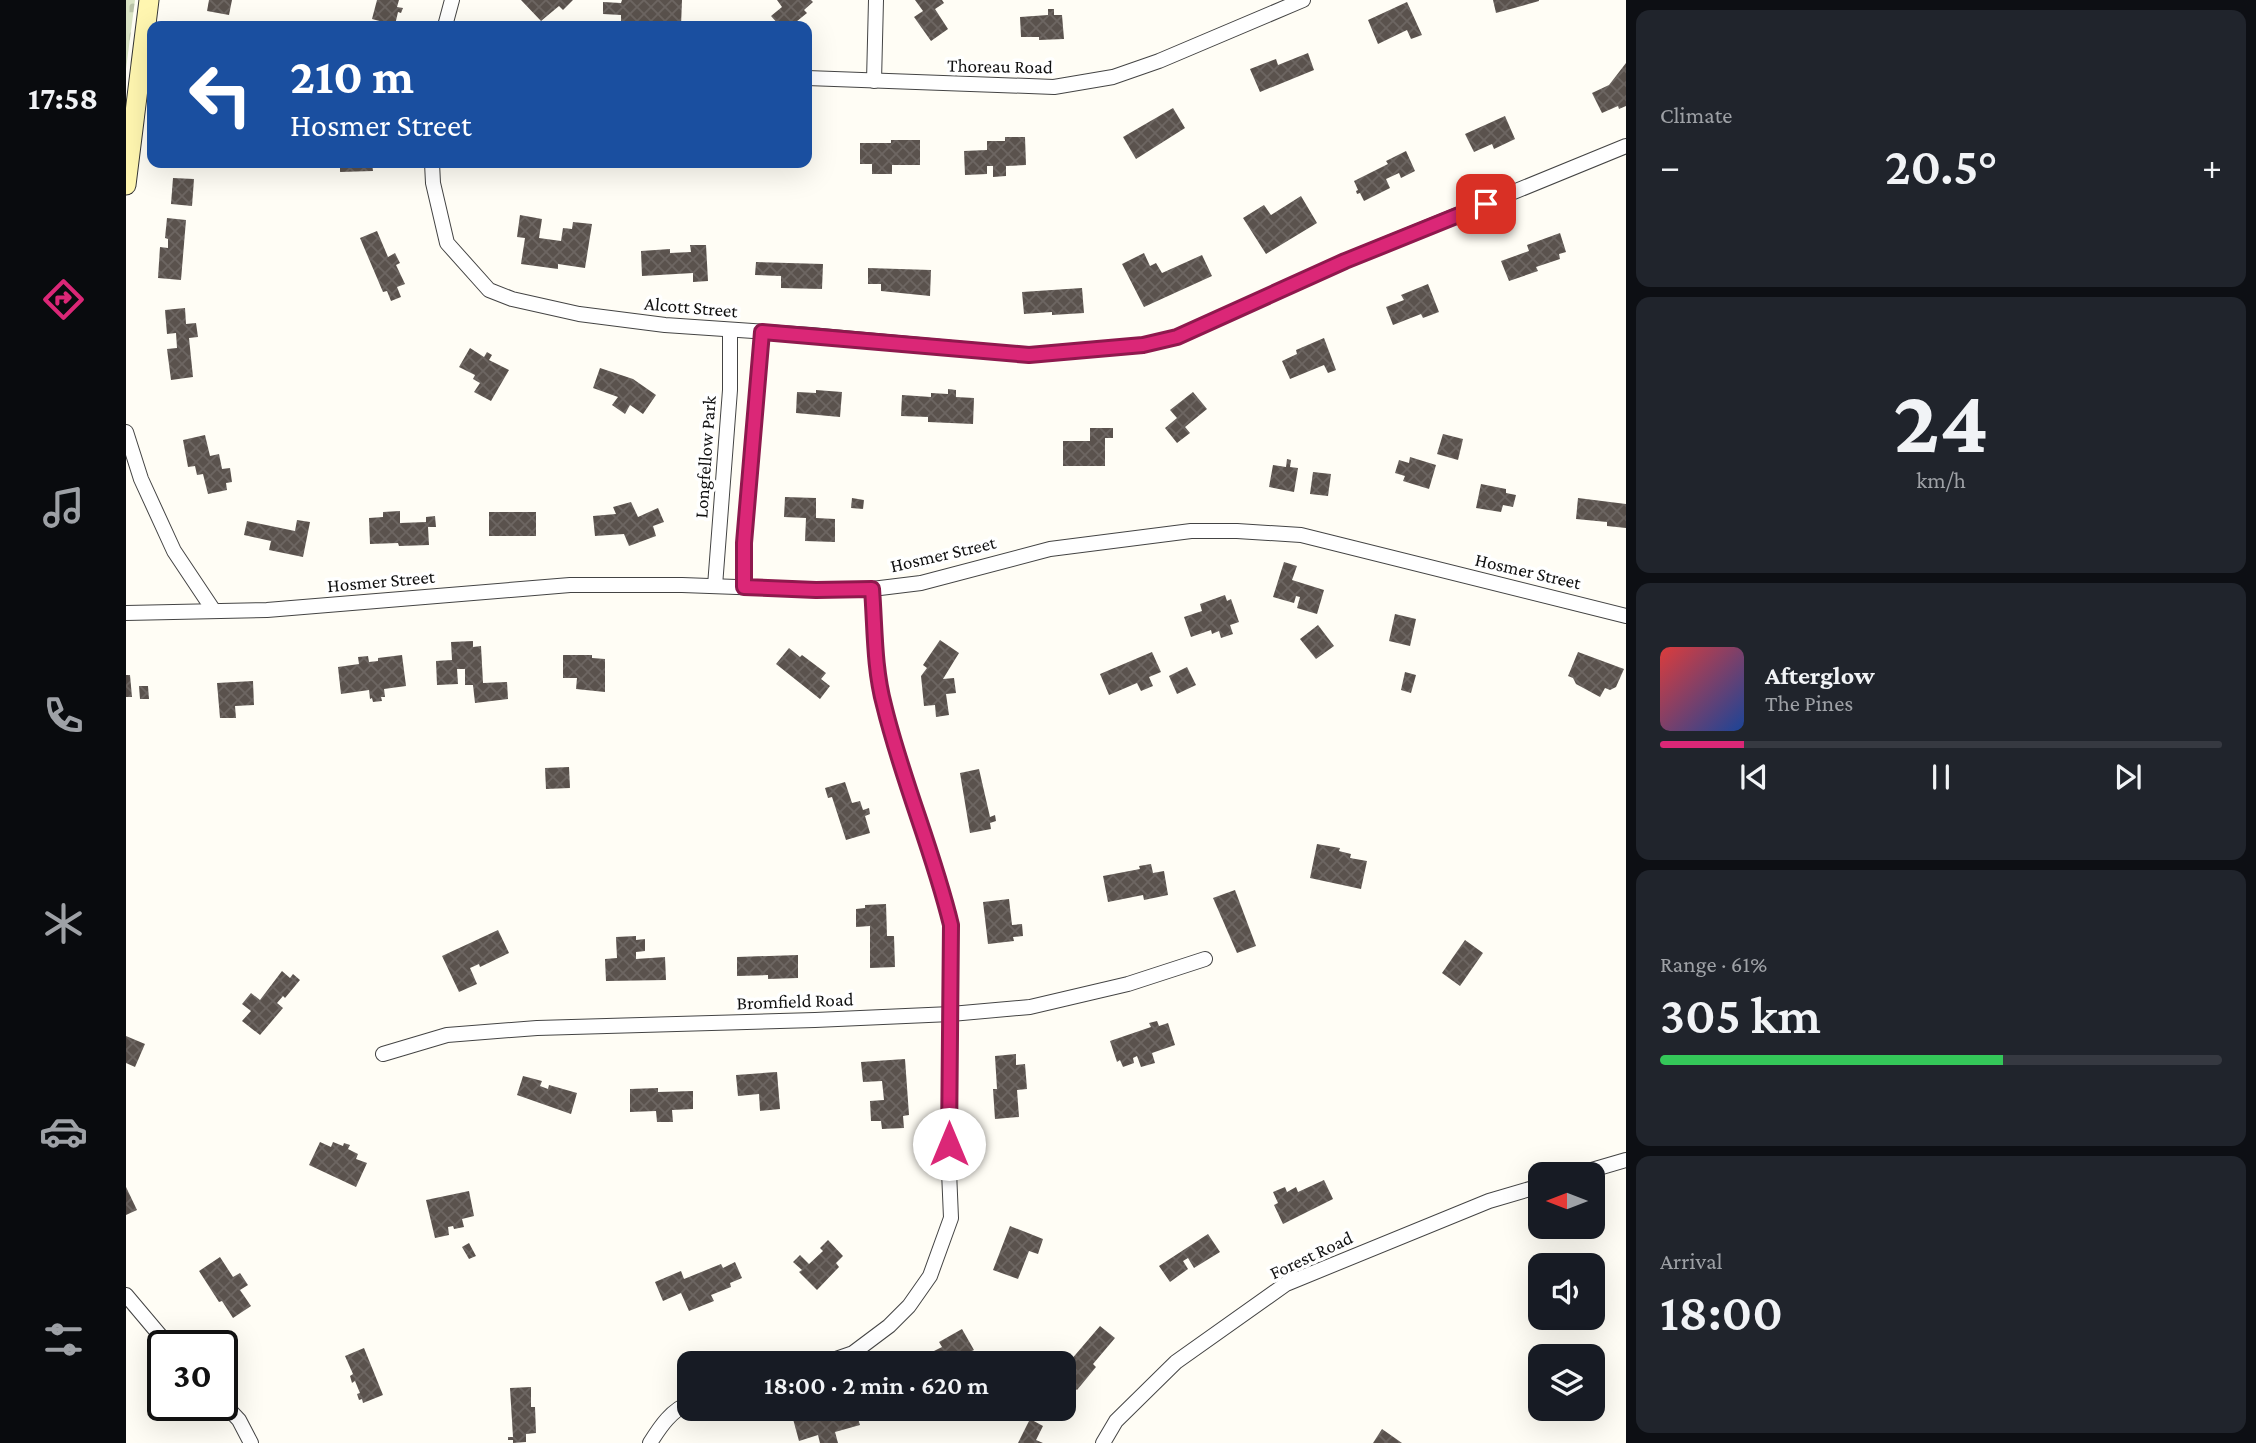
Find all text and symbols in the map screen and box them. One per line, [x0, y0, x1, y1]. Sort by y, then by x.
icon: left [175, 49, 266, 140]
text: 210 m [290, 49, 414, 104]
street label: Thoreau Road [947, 55, 1053, 77]
text: 17:58 [28, 80, 98, 116]
text: Climate [1660, 102, 1732, 128]
text: Hosmer Street [290, 107, 472, 143]
text: 20.5° [1885, 137, 1997, 195]
text: − [1660, 145, 1680, 187]
text: + [2202, 145, 2222, 187]
pin [1456, 174, 1516, 234]
icon: arrive [1467, 185, 1505, 223]
icon: directions [39, 275, 88, 324]
street label: Alcott Street [643, 292, 739, 322]
text: 24 [1893, 370, 1989, 472]
street label: Longfellow Park [690, 394, 720, 519]
text: km/h [1916, 467, 1966, 493]
icon: music [39, 483, 88, 532]
street label: Hosmer Street [888, 531, 999, 576]
street label: Hosmer Street [1473, 549, 1584, 594]
street label: Hosmer Street [326, 566, 436, 596]
text: Afterglow [1765, 661, 1875, 690]
text: The Pines [1765, 690, 1853, 716]
icon: phone [39, 691, 88, 740]
icon: previous [1735, 758, 1773, 796]
icon: pause [1922, 758, 1960, 796]
icon: next [2109, 758, 2147, 796]
icon: climate [39, 899, 88, 948]
text: Range · 61% [1660, 951, 1767, 977]
text: 305 km [1660, 986, 1821, 1044]
street label: Bromfield Road [736, 988, 854, 1014]
icon: car [39, 1107, 88, 1156]
position arrow [912, 1107, 986, 1181]
north arrow [1528, 1162, 1605, 1239]
map controls [1528, 1162, 1605, 1421]
street label: Forest Road [1266, 1227, 1356, 1283]
text: Arrival [1660, 1248, 1723, 1274]
button: sound [1528, 1253, 1605, 1330]
text: 18:00 [1660, 1283, 1783, 1341]
icon: filters [39, 1315, 88, 1364]
speed limit sign: 30 [147, 1330, 238, 1421]
button: layers [1528, 1344, 1605, 1421]
text: 18:00 · 2 min · 620 m [764, 1371, 989, 1400]

